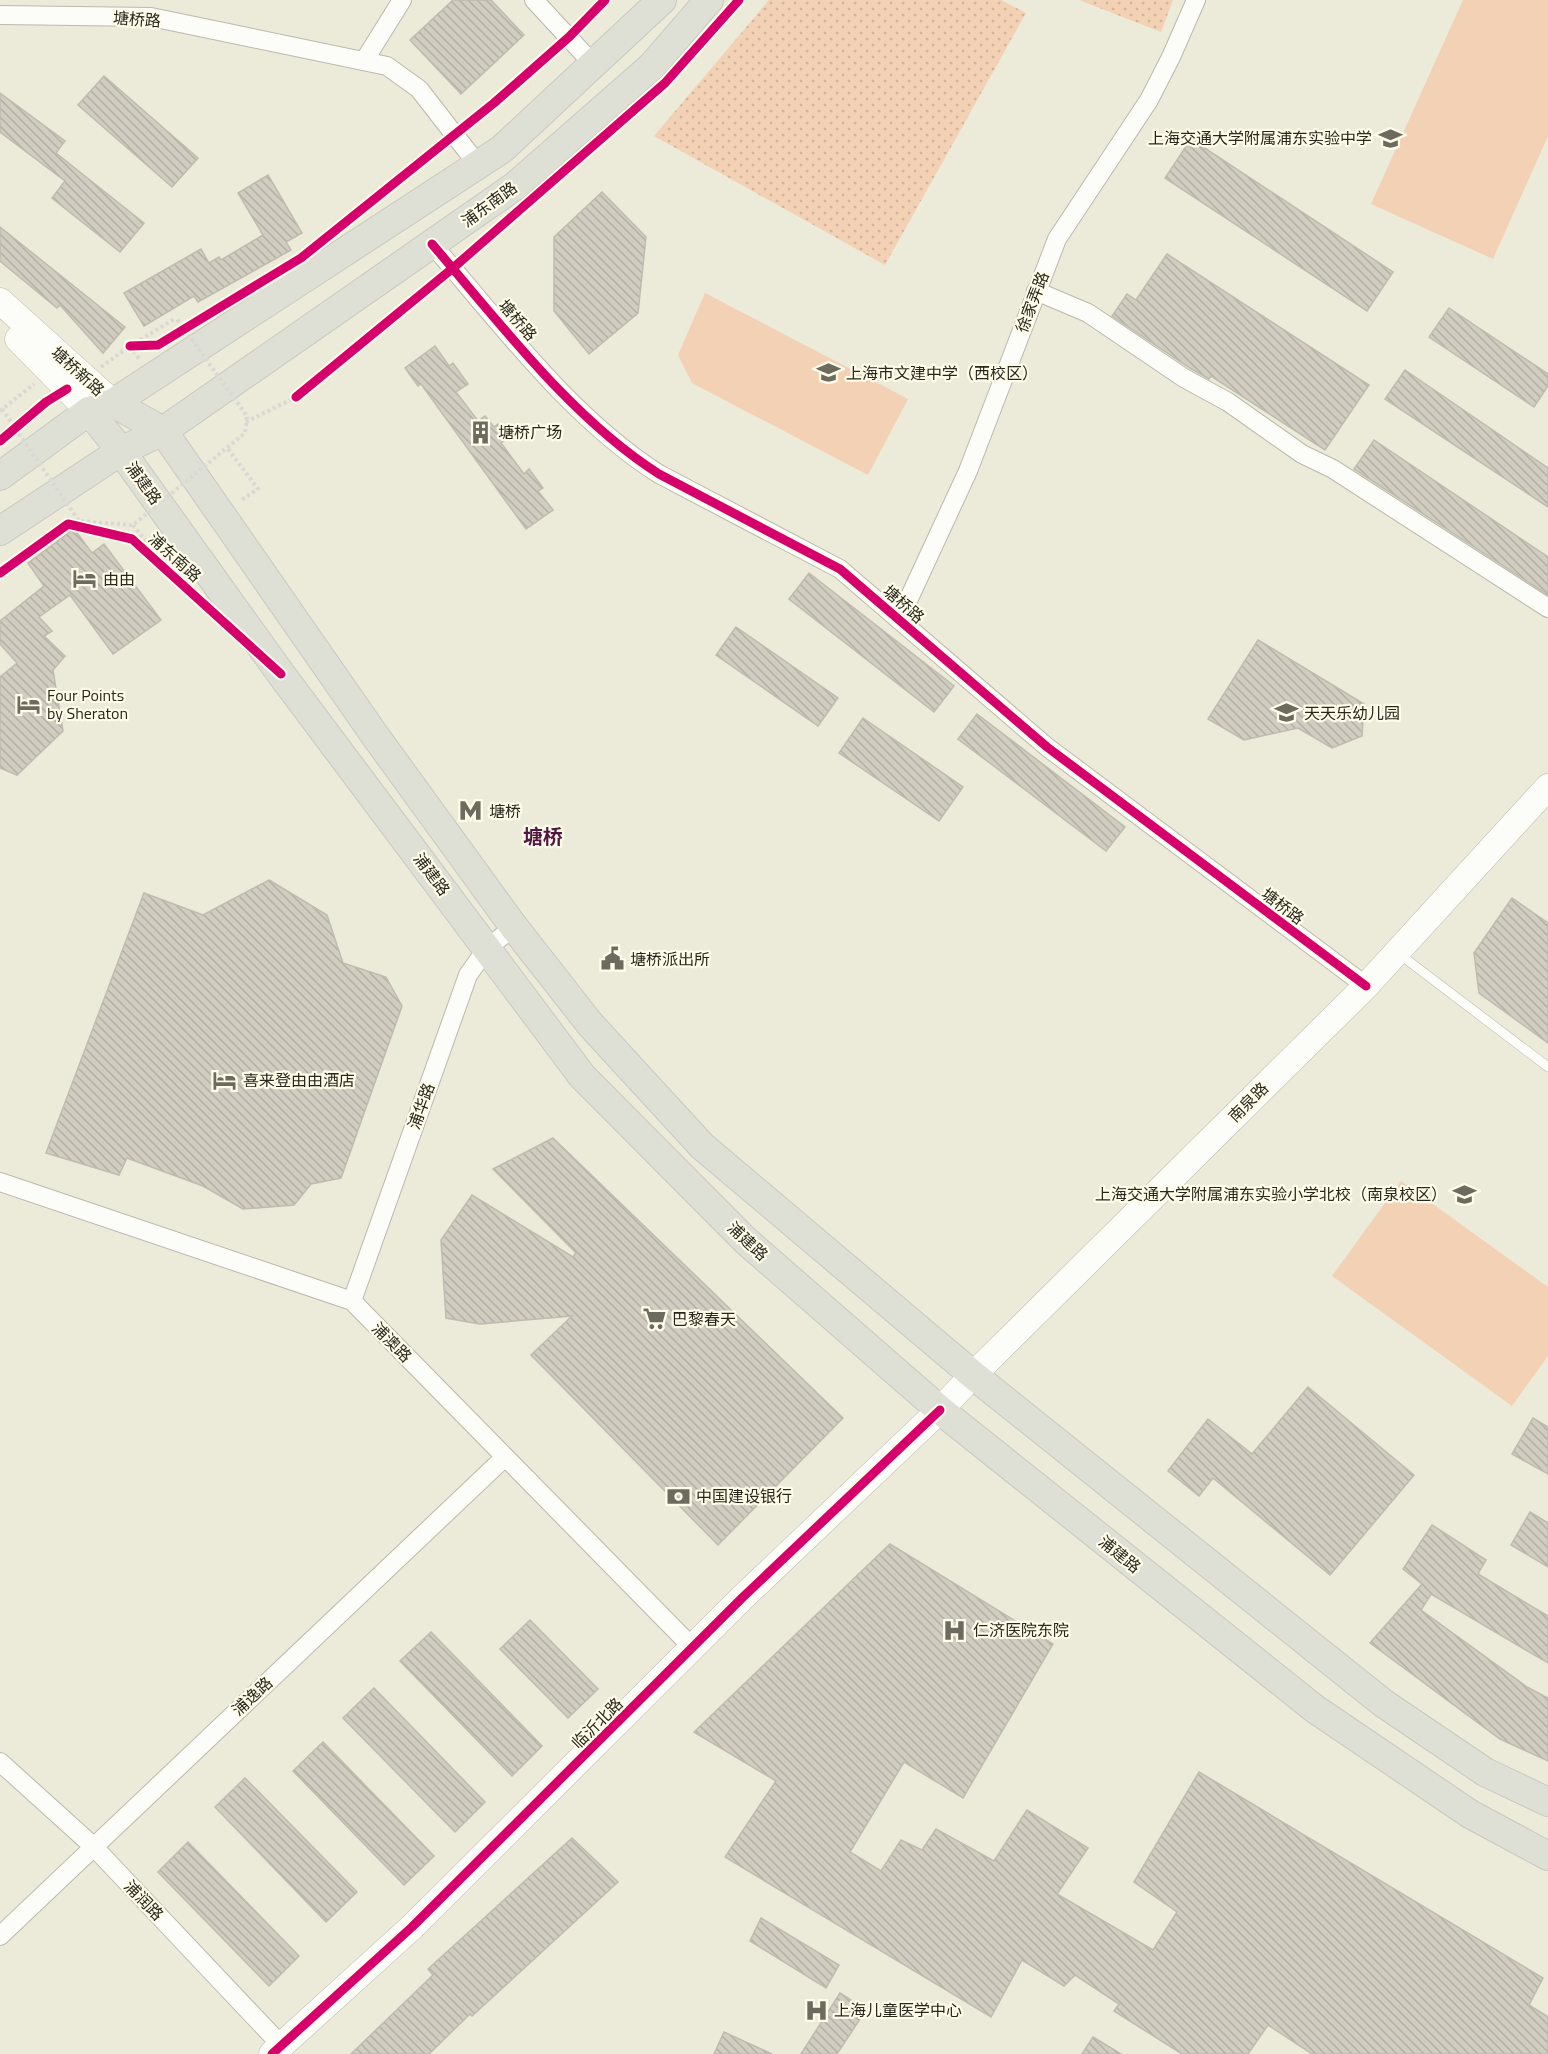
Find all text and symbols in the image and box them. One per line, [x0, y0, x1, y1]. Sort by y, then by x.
street label: 塘桥路 [112, 5, 162, 33]
school or university icon: 上海交通大学附属浦东实验中学 [1377, 125, 1403, 151]
place label: 上海交通大学附属浦东实验中学 [1148, 126, 1372, 150]
street label: 浦东南路 [456, 175, 522, 233]
street label: 徐家弄路 [1009, 268, 1055, 336]
street label: 塘桥路 [493, 294, 543, 346]
street label: 塘桥新路 [46, 341, 110, 401]
school or university icon: 上海市文建中学（西校区） [815, 360, 841, 386]
place label: 上海市文建中学（西校区） [846, 361, 1038, 385]
building icon: 塘桥广场 [467, 419, 493, 445]
place label: 塘桥广场 [498, 420, 562, 444]
street label: 浦建路 [120, 457, 168, 509]
street label: 浦东南路 [143, 527, 207, 587]
hotel icon: 由由 [72, 566, 98, 592]
place label: 由由 [103, 567, 135, 591]
street label: 塘桥路 [878, 579, 930, 629]
place label: Four Points by Sheraton [47, 683, 128, 725]
hotel icon: Four Points by Sheraton [16, 691, 42, 717]
school or university icon: 天天乐幼儿园 [1273, 700, 1299, 726]
place label: 天天乐幼儿园 [1304, 701, 1400, 725]
metro station icon: 塘桥 [458, 798, 484, 824]
place label: 塘桥 [489, 799, 521, 823]
district label: 塘桥 [523, 821, 563, 852]
street label: 浦建路 [408, 848, 456, 900]
street label: 塘桥路 [1257, 882, 1309, 930]
public building icon: 塘桥派出所 [599, 946, 625, 972]
place label: 塘桥派出所 [630, 947, 710, 971]
hotel icon: 喜来登由由酒店 [212, 1067, 238, 1093]
place label: 喜来登由由酒店 [243, 1068, 355, 1092]
street label: 南泉路 [1223, 1077, 1273, 1127]
street label: 浦华路 [402, 1079, 440, 1133]
school or university icon: 上海交通大学附属浦东实验小学北校（南泉校区） [1452, 1181, 1478, 1207]
place label: 上海交通大学附属浦东实验小学北校（南泉校区） [1095, 1182, 1447, 1206]
street label: 浦建路 [722, 1216, 774, 1266]
supermarket icon: 巴黎春天 [641, 1306, 667, 1332]
place label: 巴黎春天 [672, 1307, 736, 1331]
street label: 浦澳路 [367, 1317, 417, 1367]
bank icon: 中国建设银行 [665, 1483, 691, 1509]
place label: 中国建设银行 [696, 1484, 792, 1508]
street label: 浦建路 [1094, 1530, 1146, 1578]
hospital icon: 仁济医院东院 [942, 1617, 968, 1643]
place label: 仁济医院东院 [973, 1618, 1069, 1642]
street label: 浦逸路 [226, 1671, 278, 1721]
street label: 临沂北路 [566, 1692, 628, 1754]
street label: 浦润路 [119, 1874, 169, 1926]
hospital icon: 上海儿童医学中心 [803, 1997, 829, 2023]
place label: 上海儿童医学中心 [834, 1998, 962, 2022]

